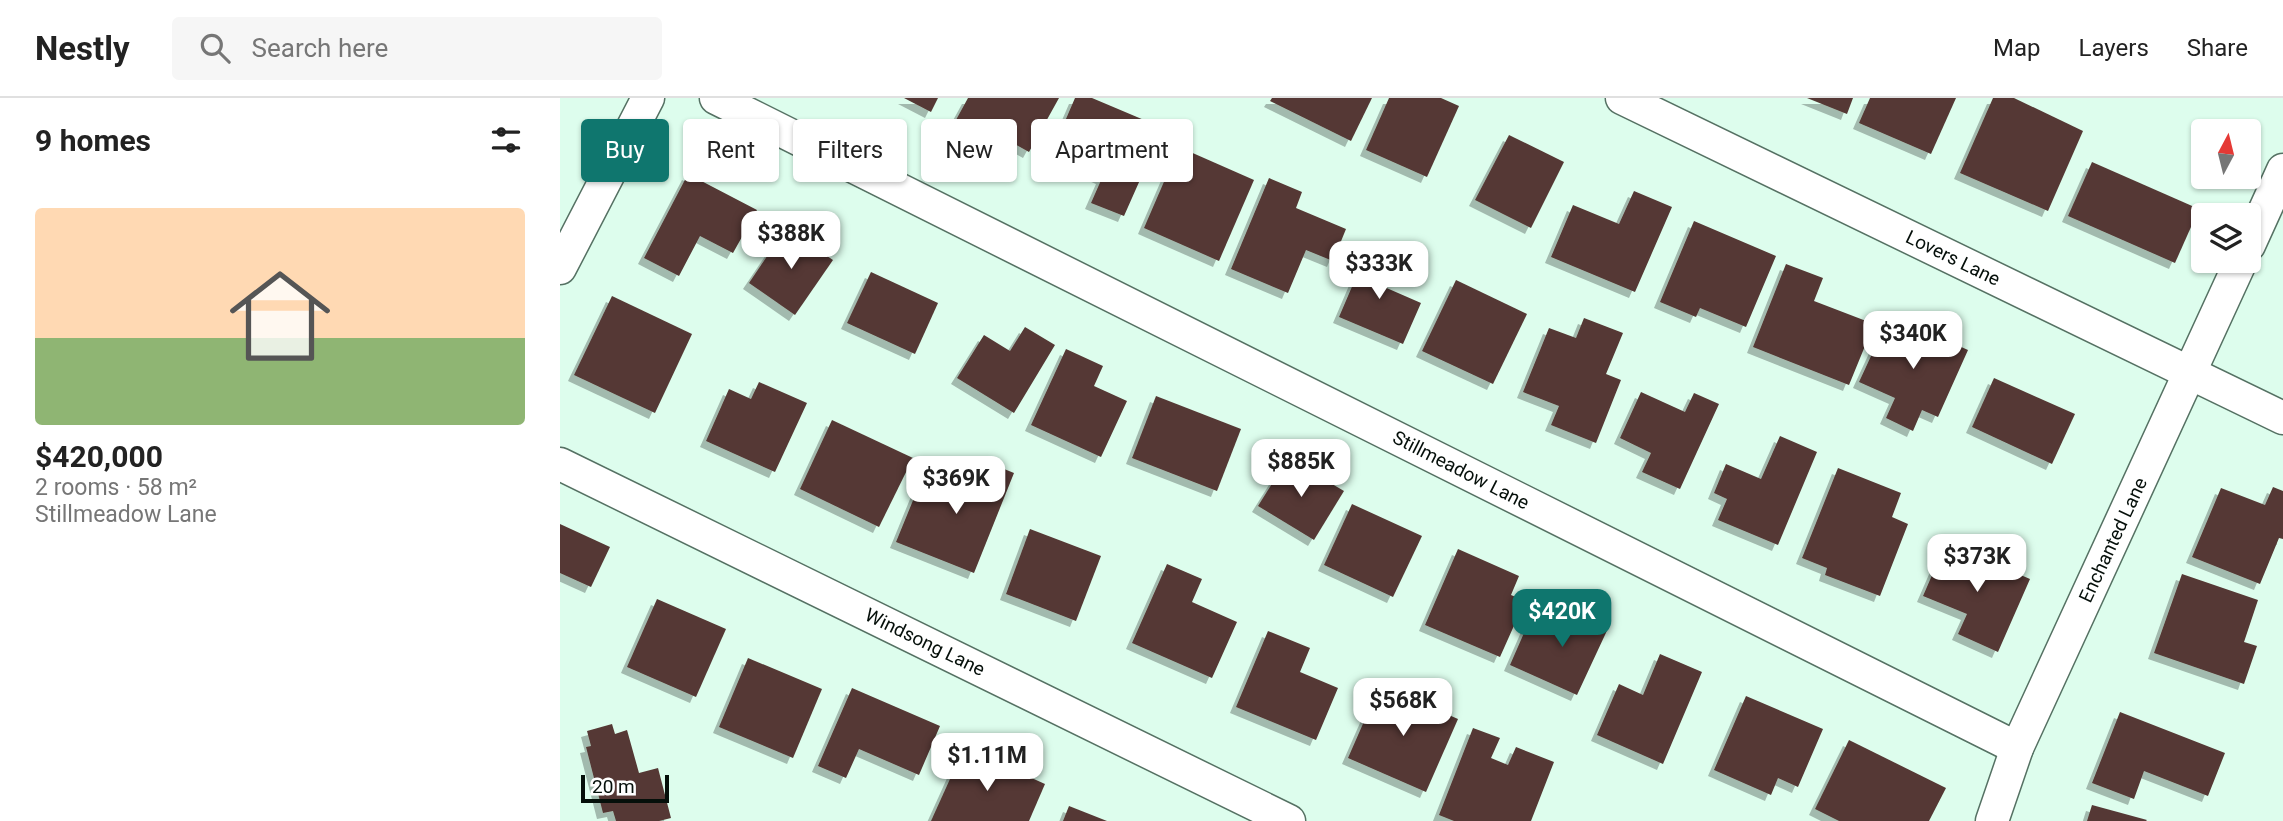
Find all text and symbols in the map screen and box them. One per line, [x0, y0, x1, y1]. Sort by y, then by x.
search box [172, 17, 662, 80]
text: Nestly [35, 29, 130, 68]
icon: search [196, 29, 234, 67]
text: Search here [252, 33, 388, 63]
text: Map [1993, 34, 2041, 62]
text: Layers [2079, 34, 2149, 62]
text: Share [2187, 34, 2248, 62]
chip: Buy [581, 119, 669, 182]
chip: Rent [683, 119, 779, 182]
chip: Filters [793, 119, 907, 182]
chip: New [921, 119, 1017, 182]
chip: Apartment [1031, 119, 1193, 182]
north arrow [2191, 119, 2261, 189]
map controls [2191, 119, 2261, 273]
icon: filters [487, 121, 525, 159]
text: 9 homes [35, 123, 151, 158]
button: layers [2191, 203, 2261, 273]
pin: $388K [742, 212, 840, 271]
text: $388K [757, 220, 825, 247]
street label: Lovers Lane [1902, 225, 2004, 291]
pin: $333K [1330, 242, 1428, 301]
text: $333K [1345, 250, 1413, 277]
icon: home [217, 253, 343, 379]
pin: $340K [1864, 312, 1962, 371]
text: $340K [1879, 320, 1947, 347]
street label: Stillmeadow Lane [1389, 426, 1533, 514]
text: $420,000 [35, 439, 163, 474]
pin: $885K [1252, 440, 1350, 499]
text: $885K [1267, 448, 1335, 475]
pin: $369K [907, 456, 1005, 516]
text: $369K [922, 465, 990, 492]
text: 2 rooms · 58 m² [35, 474, 197, 501]
street label: Enchanted Lane [2074, 474, 2152, 606]
text: Stillmeadow Lane [35, 501, 217, 528]
pin: $373K [1928, 534, 2026, 594]
text: $373K [1943, 543, 2011, 570]
pin: $420K [1513, 589, 1611, 649]
text: $420K [1528, 598, 1596, 625]
street label: Windsong Lane [861, 603, 989, 681]
pin: $568K [1354, 678, 1452, 738]
text: $568K [1369, 687, 1437, 714]
pin: $1.11M [930, 734, 1044, 793]
text: $1.11M [947, 742, 1027, 769]
scale bar [581, 772, 668, 804]
text: 20 m [592, 775, 635, 798]

